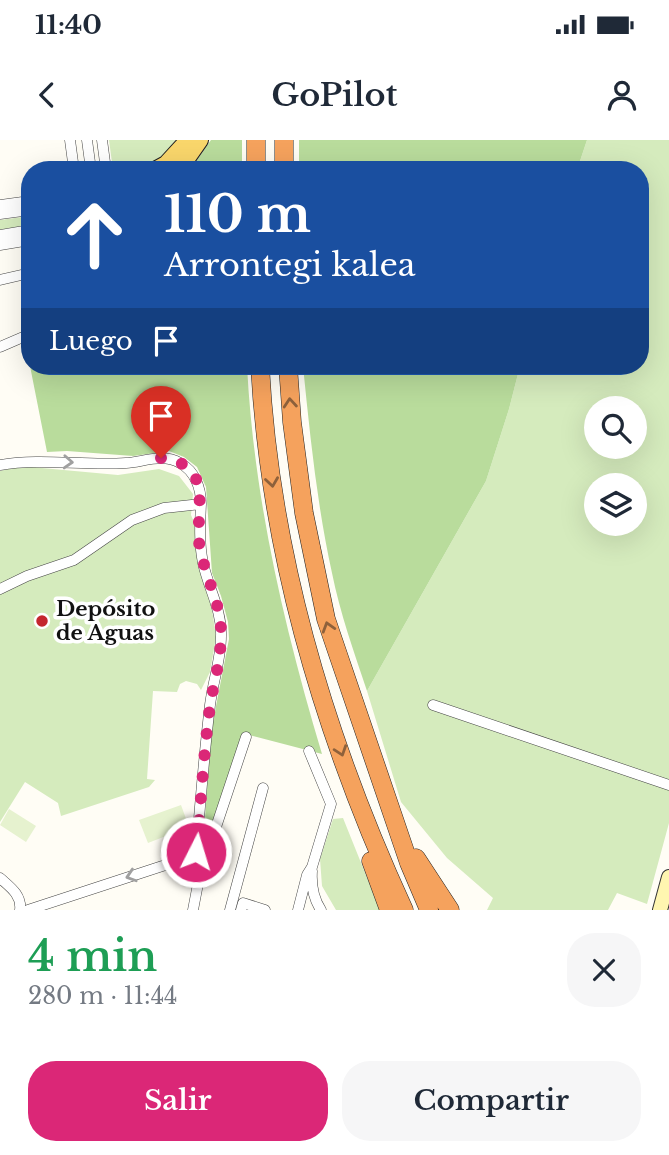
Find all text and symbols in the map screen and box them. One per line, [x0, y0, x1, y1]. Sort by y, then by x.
text: 11:40 [35, 9, 102, 41]
text: GoPilot [271, 75, 398, 115]
icon: back [28, 76, 66, 114]
icon: person [603, 76, 641, 114]
text: 110 m [164, 184, 311, 245]
icon: ahead [49, 189, 140, 280]
text: Arrontegi kalea [164, 245, 415, 285]
icon: arrive [147, 322, 185, 360]
text: Luego [49, 325, 133, 357]
pin [131, 386, 191, 458]
map controls [584, 396, 647, 536]
button: search [584, 396, 647, 459]
icon: arrive [142, 397, 180, 435]
one-way arrow [283, 397, 298, 408]
one-way arrow [63, 454, 74, 469]
button: layers [584, 473, 647, 536]
one-way arrow [265, 476, 280, 488]
place label: Depósito de Aguas [56, 596, 155, 646]
marker: Depósito de Aguas [34, 613, 50, 629]
one-way arrow [322, 621, 337, 633]
one-way arrow [333, 744, 347, 757]
position arrow [159, 815, 233, 889]
one-way arrow [125, 868, 137, 882]
text: 4 min [28, 930, 157, 982]
button: close [567, 933, 641, 1007]
text: 280 m · 11:44 [28, 982, 178, 1010]
button: Salir [28, 1061, 328, 1141]
button: Compartir [342, 1061, 641, 1141]

